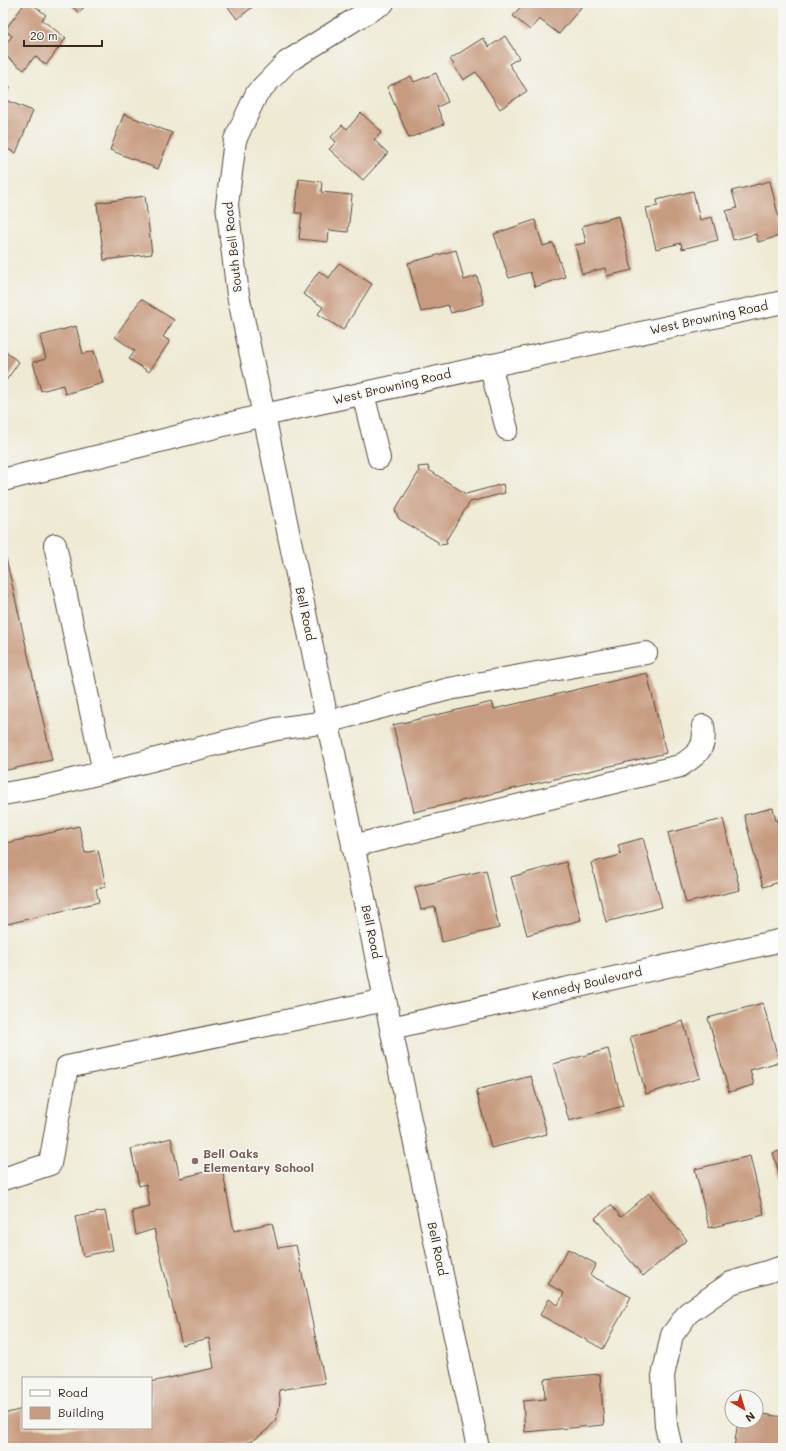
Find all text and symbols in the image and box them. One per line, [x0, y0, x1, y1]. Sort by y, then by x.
scale bar [24, 22, 102, 48]
text: 20 m [30, 27, 58, 43]
street label: South Bell Road [219, 201, 245, 293]
street label: West Browning Road [648, 297, 770, 337]
street label: West Browning Road [331, 365, 453, 407]
street label: Bell Road [292, 585, 320, 643]
street label: Bell Road [358, 903, 386, 961]
street label: Kennedy Boulevard [530, 963, 644, 1003]
place label: Bell Oaks Elementary School [203, 1145, 314, 1175]
marker: Bell Oaks Elementary School [190, 1156, 200, 1166]
street label: Bell Road [424, 1220, 452, 1278]
legend [22, 1377, 152, 1429]
text: Road [58, 1384, 88, 1400]
north arrow [724, 1389, 764, 1429]
text: Building [58, 1404, 104, 1420]
text: N [743, 1409, 758, 1426]

